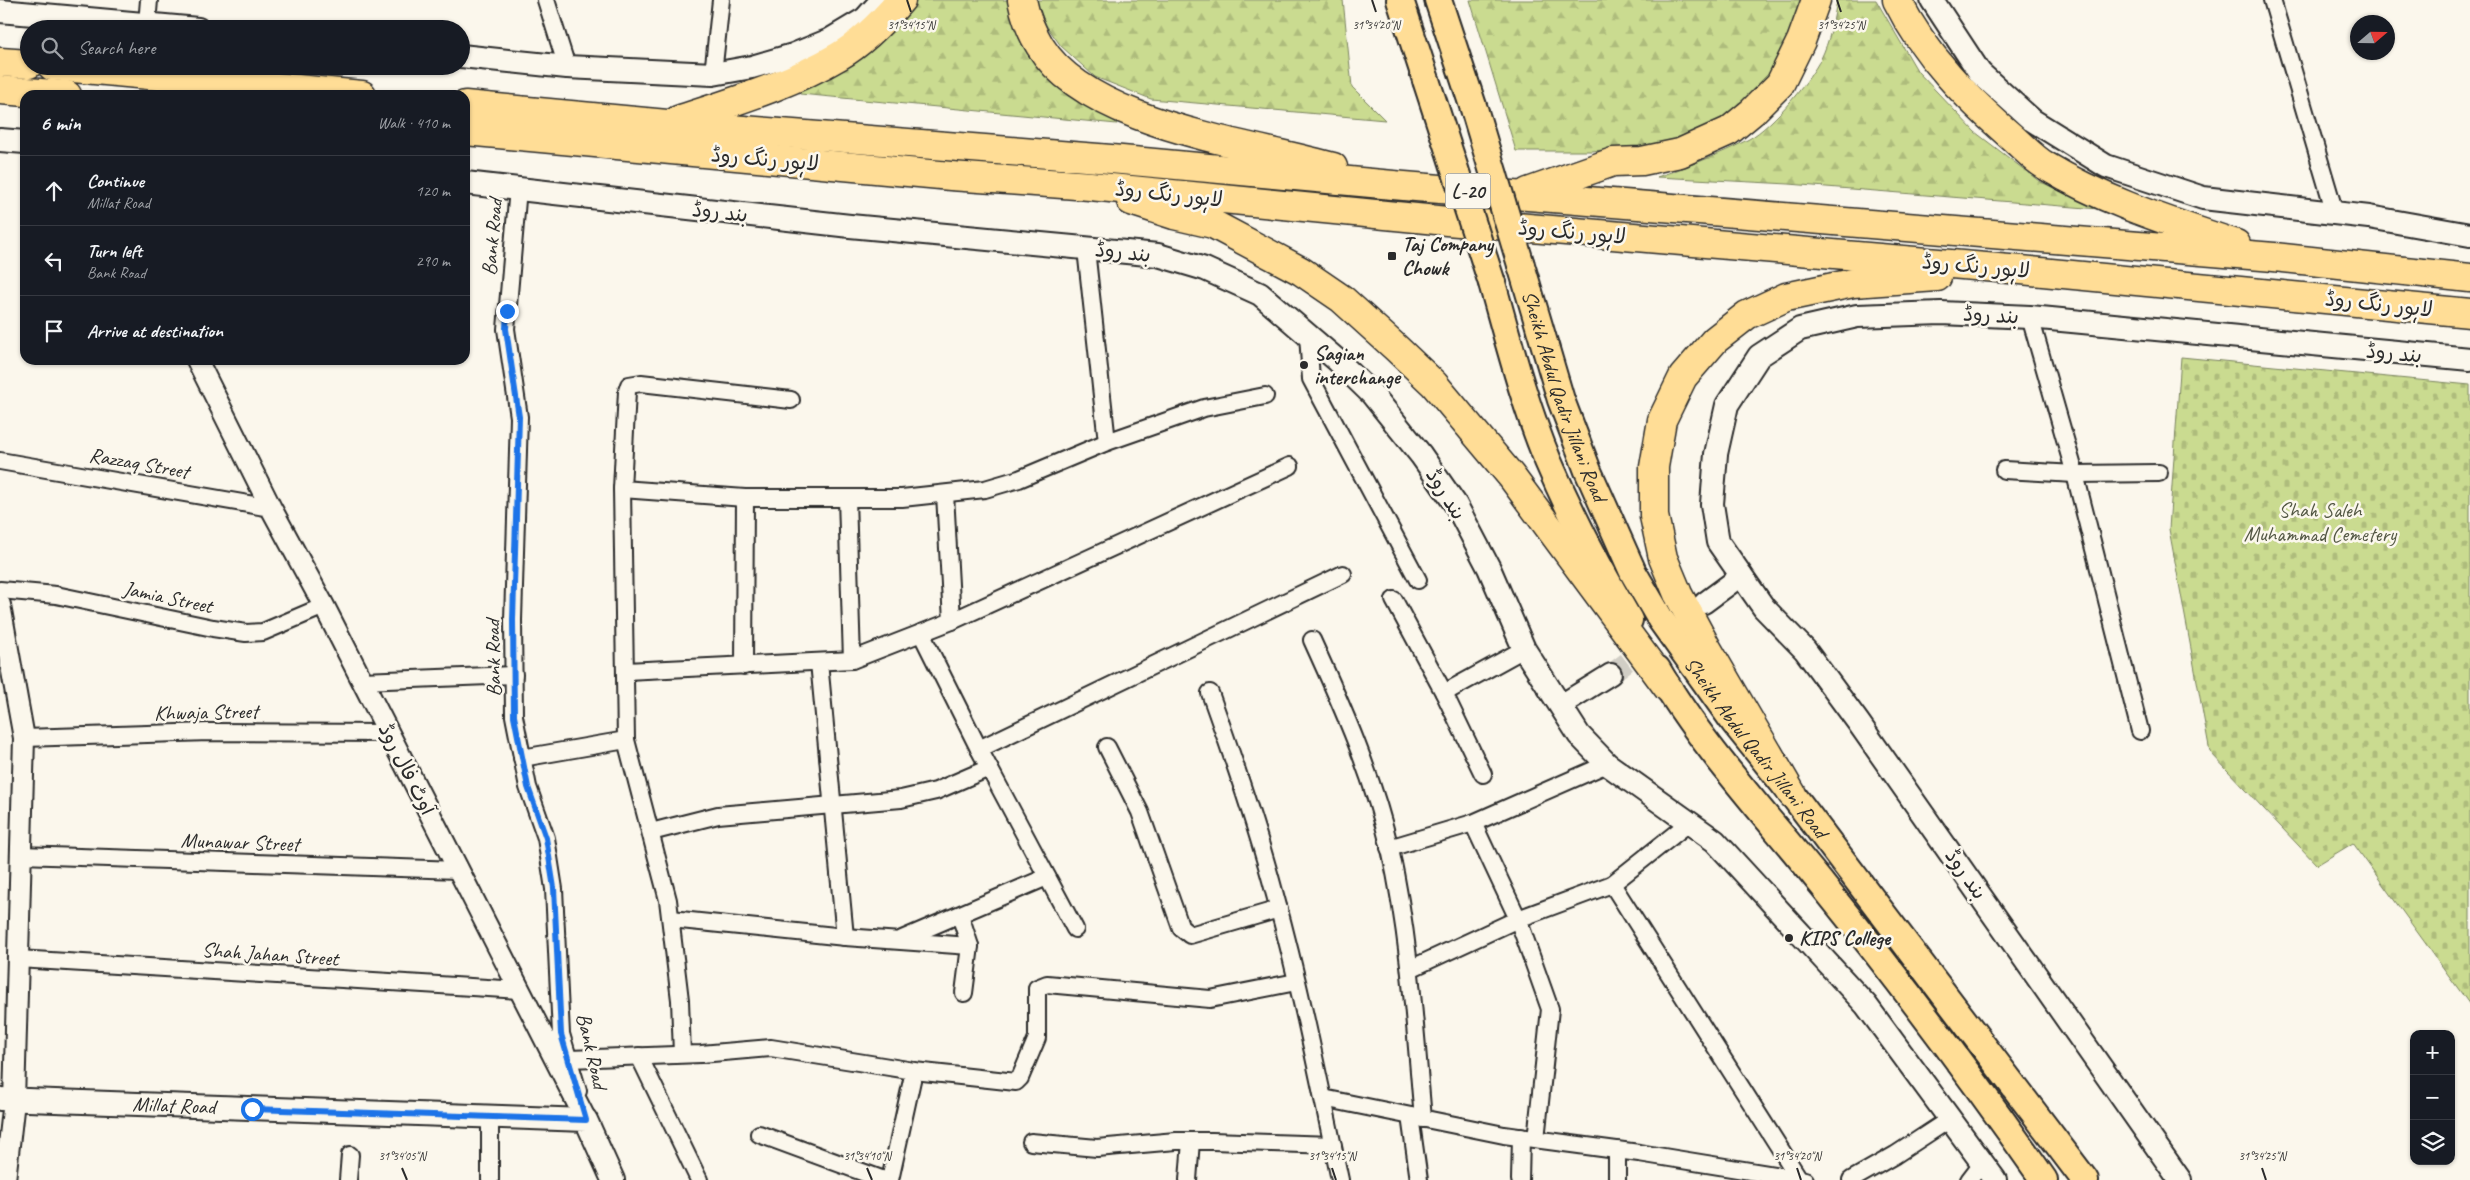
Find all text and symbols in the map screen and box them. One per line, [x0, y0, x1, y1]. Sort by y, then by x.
north arrow [2350, 15, 2395, 60]
text: 31°34'15"N [887, 17, 936, 33]
text: 31°34'20"N [1352, 17, 1401, 33]
text: 31°34'25"N [1817, 17, 1866, 33]
search box [20, 20, 470, 75]
icon: search [38, 34, 66, 62]
text: Search here [78, 36, 155, 60]
text: 6 min [40, 110, 81, 136]
text: Walk · 410 m [378, 113, 450, 133]
street label: لاہور رنگ روڈ [710, 141, 820, 180]
text: Continue [87, 169, 144, 193]
road number: L-20 [1446, 174, 1490, 208]
street label: لاہور رنگ روڈ [1113, 175, 1224, 215]
icon: ahead [40, 177, 68, 205]
text: 120 m [416, 181, 450, 201]
text: Millat Road [87, 193, 150, 213]
street label: Bank Road [476, 195, 509, 277]
street label: بند روڈ [691, 196, 749, 228]
street label: لاہور رنگ روڈ [1517, 214, 1627, 253]
place label: Taj Company Chowk [1402, 231, 1495, 281]
street label: بند روڈ [1094, 236, 1152, 268]
text: Turn left [87, 239, 142, 263]
icon: left [40, 247, 68, 275]
street label: لاہور رنگ روڈ [1921, 248, 2031, 287]
marker: Taj Company Chowk [1386, 250, 1398, 262]
text: 290 m [416, 251, 450, 271]
text: Bank Road [87, 263, 146, 283]
street label: لاہور رنگ روڈ [2323, 285, 2434, 325]
street label: Sheikh Abdul Qadir Jillani Road [1516, 288, 1614, 508]
route end [496, 300, 519, 323]
street label: بند روڈ [1962, 301, 2020, 329]
icon: arrive [40, 317, 68, 345]
text: Arrive at destination [87, 319, 223, 343]
street label: بند روڈ [2365, 338, 2423, 368]
place label: Sagian interchange [1314, 340, 1402, 390]
marker: Sagian interchange [1298, 359, 1310, 371]
street label: Razzaq Street [87, 441, 194, 485]
street label: بند روڈ [1420, 463, 1472, 525]
park label: Shah Saleh Muhammad Cemetery [2244, 497, 2398, 547]
street label: Jamia Street [120, 575, 217, 620]
street label: Bank Road [479, 617, 507, 697]
street label: Sheikh Abdul Qadir Jillani Road [1679, 652, 1835, 845]
street label: Khwaja Street [154, 698, 261, 726]
street label: آوٹ فال روڈ [373, 719, 442, 820]
street label: Munawar Street [180, 827, 303, 857]
street label: بند روڈ [1939, 844, 1993, 904]
place label: KIPS College [1799, 925, 1892, 951]
marker: KIPS College [1783, 932, 1795, 944]
street label: Shah Jahan Street [201, 936, 341, 972]
street label: Bank Road [571, 1011, 614, 1094]
map controls [2410, 1030, 2455, 1165]
button: + [2410, 1030, 2455, 1075]
button: − [2410, 1075, 2455, 1120]
street label: Millat Road [132, 1091, 219, 1120]
route start [241, 1098, 264, 1121]
button: layers [2410, 1120, 2455, 1165]
text: 31°34'05"N [378, 1148, 427, 1164]
text: 31°34'10"N [843, 1148, 892, 1164]
text: 31°34'15"N [1308, 1148, 1357, 1164]
text: 31°34'20"N [1773, 1148, 1822, 1164]
text: 31°34'25"N [2238, 1148, 2287, 1164]

